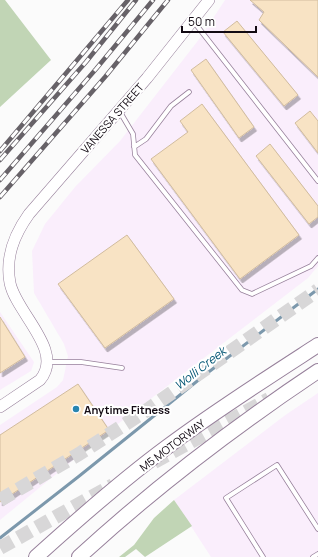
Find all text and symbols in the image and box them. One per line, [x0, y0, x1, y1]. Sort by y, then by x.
scale bar [182, 8, 256, 34]
text: 50 m [188, 13, 215, 30]
street label: VANESSA STREET [77, 79, 147, 156]
water label: Wolli Creek [171, 341, 231, 394]
place label: Anytime Fitness [84, 402, 170, 417]
marker: Anytime Fitness [71, 404, 81, 414]
street label: M5 MOTORWAY [136, 415, 208, 475]

